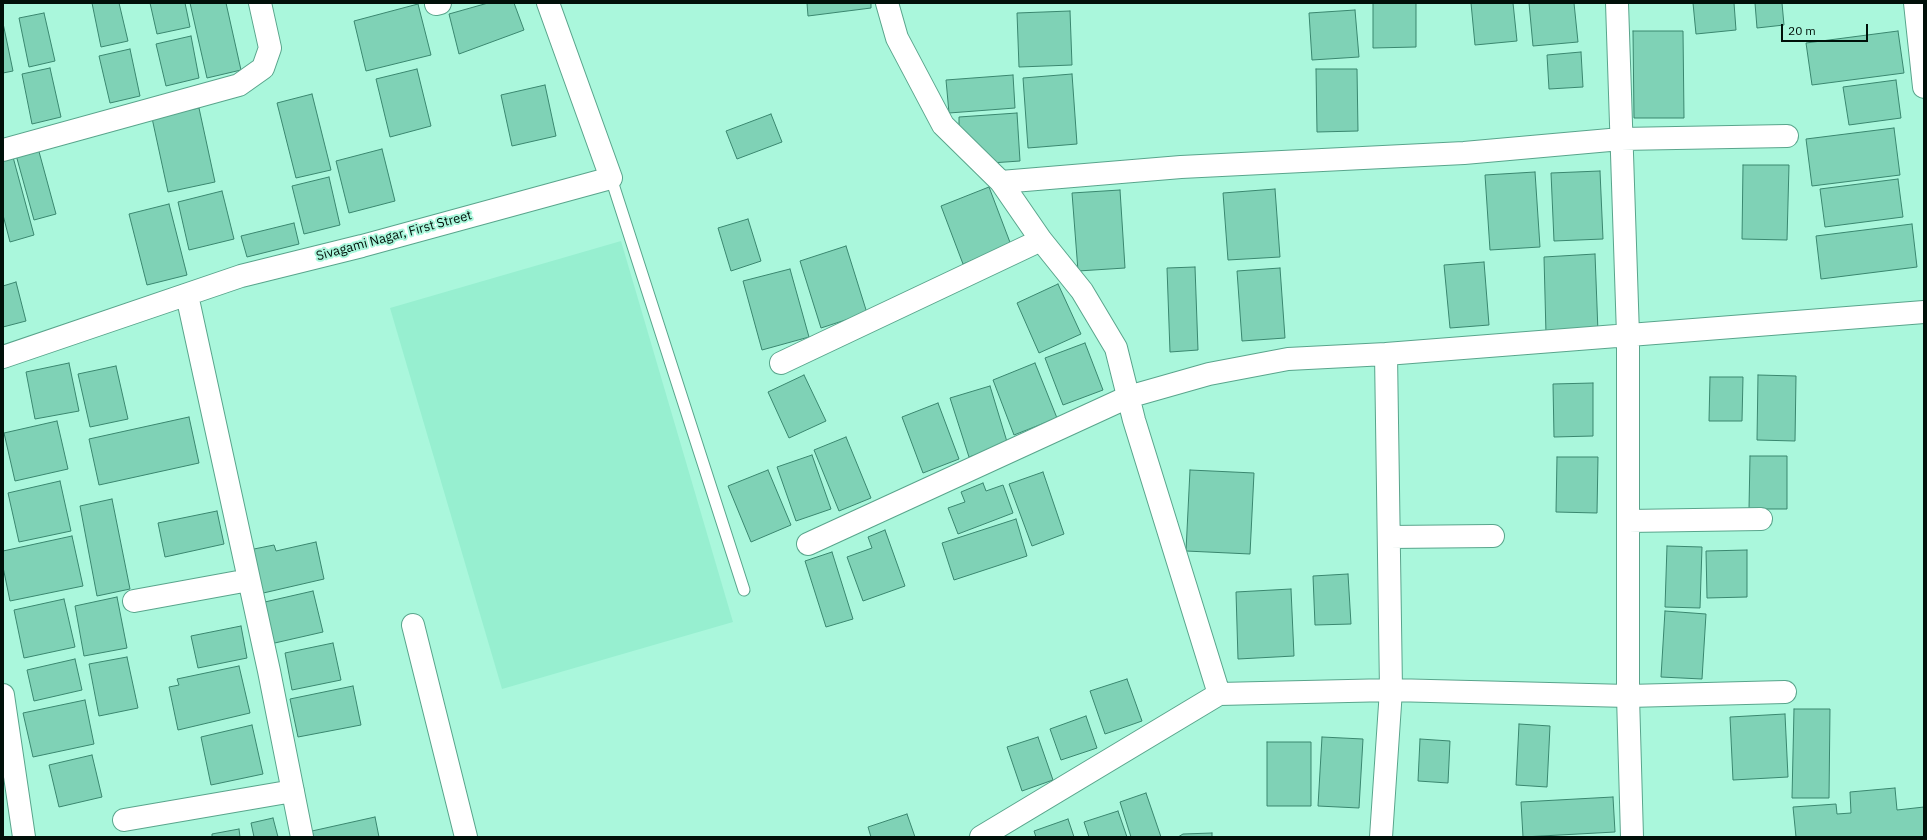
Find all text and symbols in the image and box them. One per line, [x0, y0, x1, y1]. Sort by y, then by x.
scale bar [1783, 16, 1870, 42]
text: 20 m [1788, 23, 1816, 38]
street label: Sivagami Nagar, First Street [314, 208, 474, 264]

